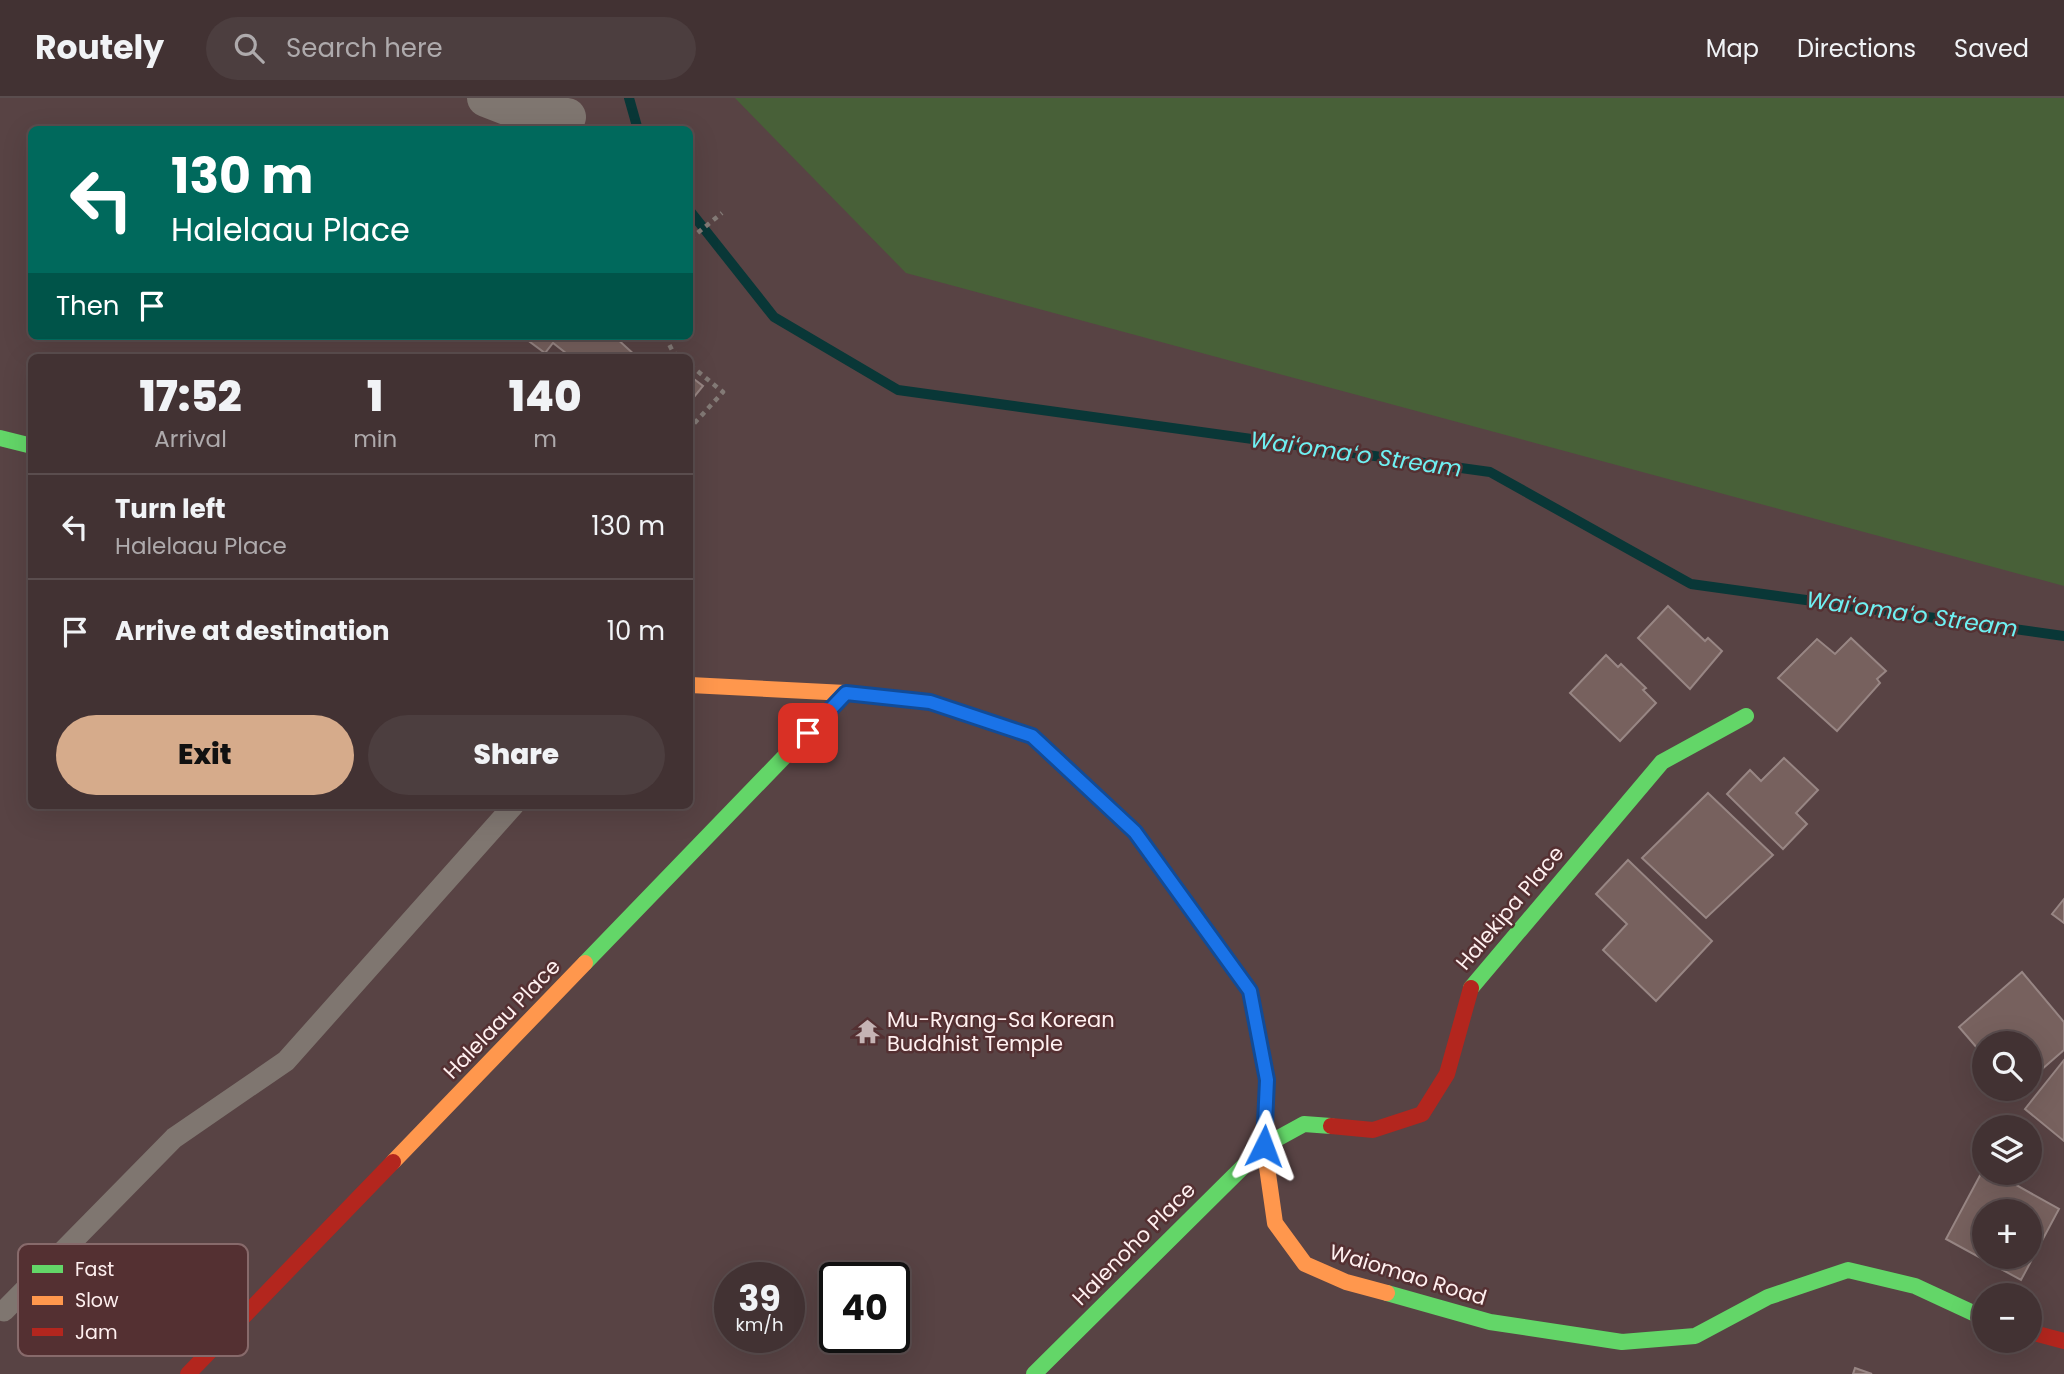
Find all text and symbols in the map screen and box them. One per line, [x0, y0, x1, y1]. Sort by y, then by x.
search box [206, 17, 696, 80]
text: Routely [35, 24, 164, 71]
icon: search [230, 29, 268, 67]
text: Search here [286, 30, 443, 66]
text: Map [1706, 32, 1759, 65]
text: Directions [1797, 32, 1916, 65]
text: Saved [1954, 32, 2029, 65]
text: 130 m [171, 142, 313, 210]
icon: left [56, 154, 147, 245]
text: Halelaau Place [171, 207, 410, 252]
icon: arrive [133, 287, 171, 325]
text: Then [56, 288, 119, 324]
text: 17:52 [139, 367, 242, 426]
text: 1 [367, 367, 383, 426]
text: 140 [509, 367, 582, 426]
text: Arrival [154, 423, 227, 455]
text: min [353, 423, 397, 455]
text: m [533, 423, 557, 455]
water label: Waiʻomaʻo Stream [1248, 423, 1464, 485]
text: Turn left [115, 491, 226, 527]
icon: left [56, 508, 94, 546]
text: 130 m [591, 508, 665, 544]
text: Halelaau Place [115, 530, 287, 562]
water label: Waiʻomaʻo Stream [1804, 583, 2020, 645]
icon: arrive [56, 613, 94, 651]
text: Arrive at destination [115, 613, 390, 649]
text: 10 m [607, 613, 665, 649]
pin [778, 703, 838, 763]
icon: arrive [789, 714, 827, 752]
button: Exit [56, 715, 354, 795]
button: Share [368, 715, 665, 795]
street label: Halekipa Place [1449, 839, 1570, 976]
street label: Halelaau Place [437, 952, 567, 1085]
place label: Mu-Ryang-Sa Korean Buddhist Temple [887, 1005, 1115, 1058]
temple icon: Mu-Ryang-Sa Korean Buddhist Temple [853, 1018, 881, 1046]
map controls [1972, 1031, 2042, 1353]
button: search [1972, 1031, 2042, 1101]
position arrow [1227, 1109, 1301, 1183]
button: layers [1972, 1115, 2042, 1185]
street label: Halenoho Place [1066, 1176, 1202, 1312]
button: + [1972, 1199, 2042, 1269]
street label: Waiomao Road [1326, 1237, 1490, 1312]
legend [18, 1244, 248, 1356]
text: Fast [75, 1256, 114, 1283]
speed limit sign: 40 [819, 1262, 910, 1353]
text: 39 [738, 1274, 781, 1323]
button: − [1972, 1283, 2042, 1353]
text: Slow [75, 1287, 119, 1314]
text: km/h [736, 1312, 783, 1337]
text: Jam [75, 1319, 117, 1346]

